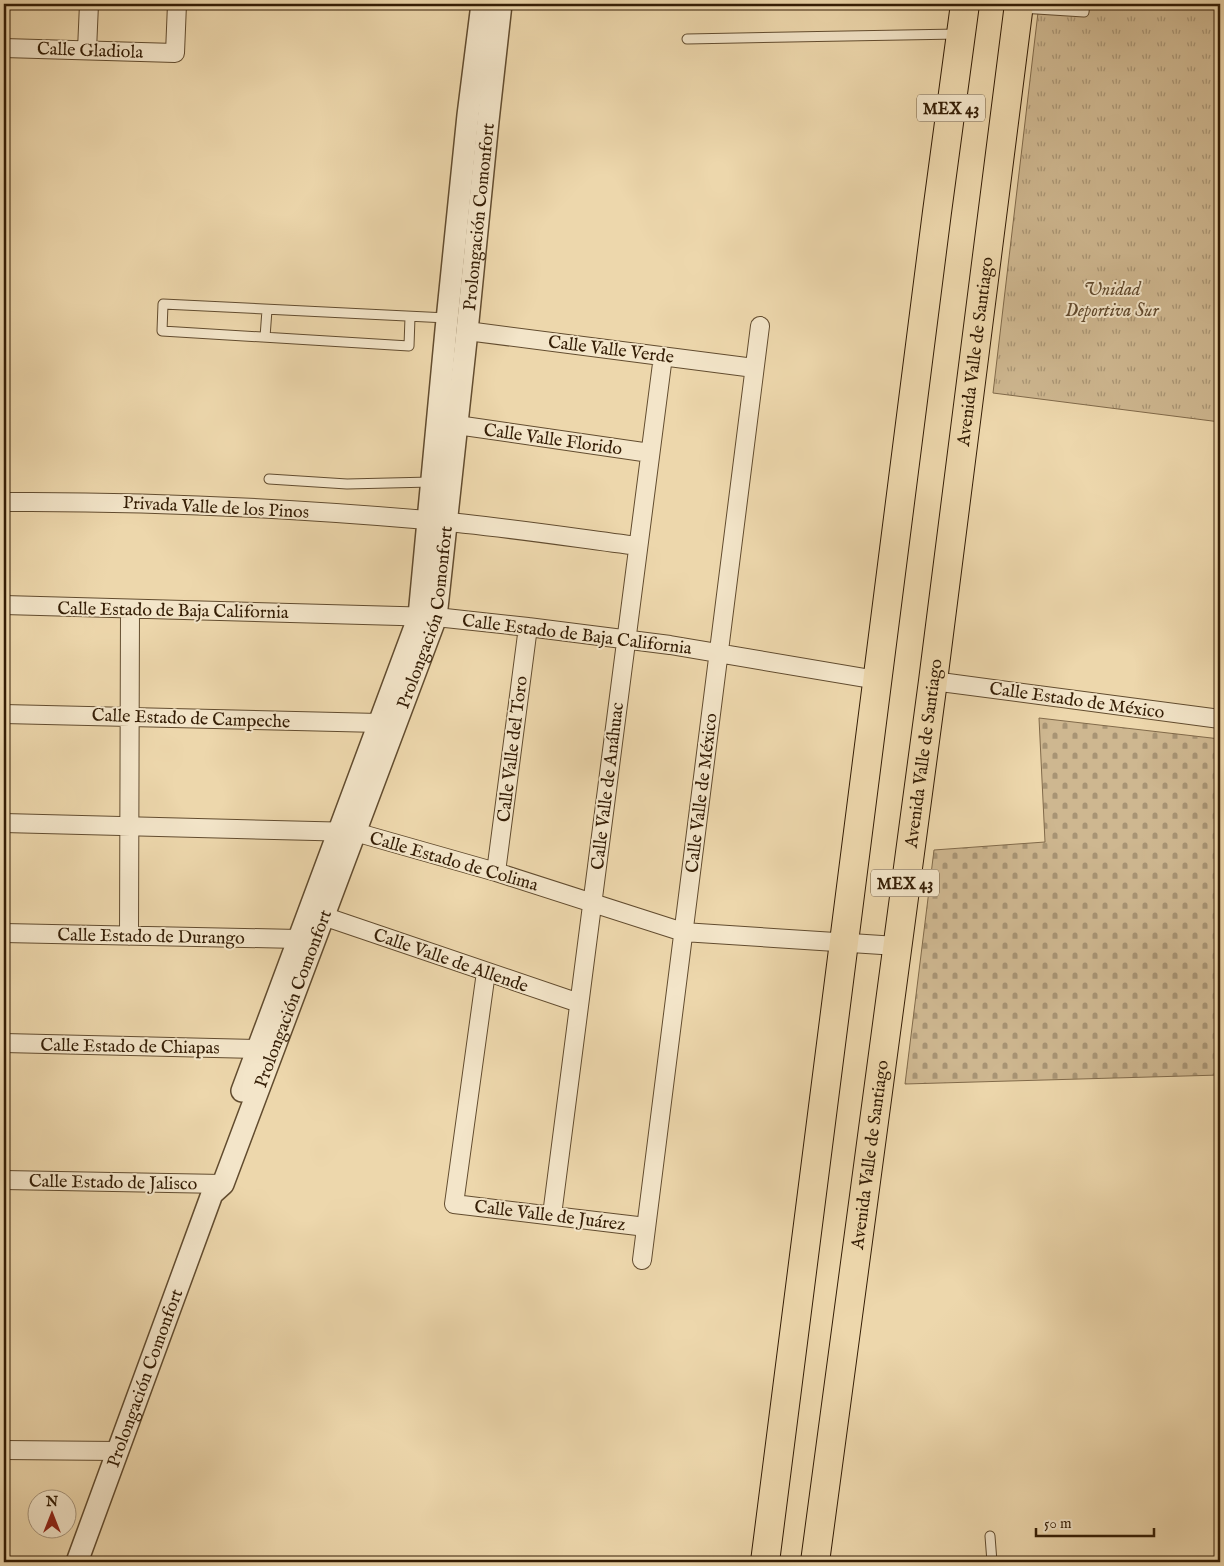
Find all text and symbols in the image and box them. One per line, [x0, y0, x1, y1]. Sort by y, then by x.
street label: Calle Gladiola [36, 38, 144, 65]
road number: MEX 43 [917, 95, 985, 122]
street label: Prolongación Comonfort [459, 122, 501, 312]
street label: Avenida Valle de Santiago [953, 255, 1000, 449]
park label: Unidad Deportiva Sur [1065, 279, 1160, 323]
street label: Calle Valle Verde [547, 331, 675, 370]
street label: Calle Valle Florido [482, 419, 624, 462]
street label: Privada Valle de los Pinos [122, 492, 310, 525]
street label: Prolongación Comonfort [393, 525, 459, 712]
street label: Calle Estado de Baja California [57, 598, 289, 625]
street label: Calle Estado de Baja California [461, 610, 693, 661]
street label: Avenida Valle de Santiago [901, 657, 949, 850]
street label: Calle Valle del Toro [493, 674, 534, 824]
street label: Calle Estado de México [988, 678, 1166, 725]
street label: Calle Valle de Anáhuac [587, 701, 630, 871]
street label: Calle Estado de Campeche [91, 705, 291, 734]
street label: Calle Valle de México [681, 712, 724, 874]
street label: Calle Estado de Colima [367, 827, 541, 898]
road number: MEX 43 [871, 870, 939, 896]
street label: Prolongación Comonfort [250, 907, 338, 1091]
street label: Calle Estado de Durango [57, 924, 245, 951]
street label: Calle Valle de Allende [370, 924, 531, 999]
street label: Calle Estado de Chiapas [40, 1034, 220, 1061]
street label: Avenida Valle de Santiago [847, 1059, 895, 1252]
street label: Calle Estado de Jalisco [29, 1171, 198, 1196]
street label: Calle Valle de Juárez [473, 1196, 627, 1237]
street label: Prolongación Comonfort [103, 1286, 189, 1471]
north arrow [28, 1488, 78, 1538]
text: N [45, 1493, 58, 1511]
scale bar [1036, 1506, 1154, 1538]
text: 50 m [1044, 1514, 1072, 1533]

